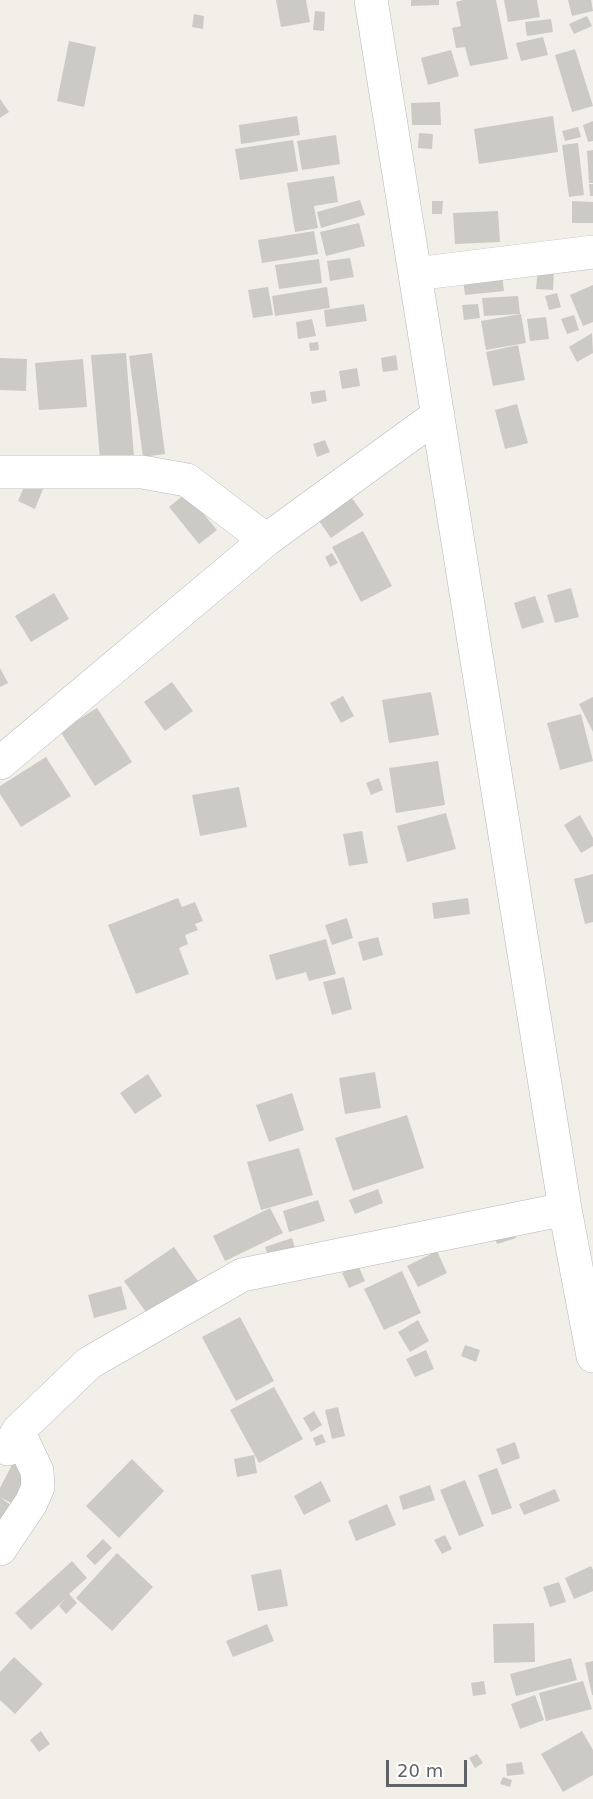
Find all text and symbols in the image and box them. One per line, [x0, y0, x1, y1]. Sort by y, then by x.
scale bar [389, 1748, 470, 1786]
text: 20 m [397, 1760, 443, 1781]

